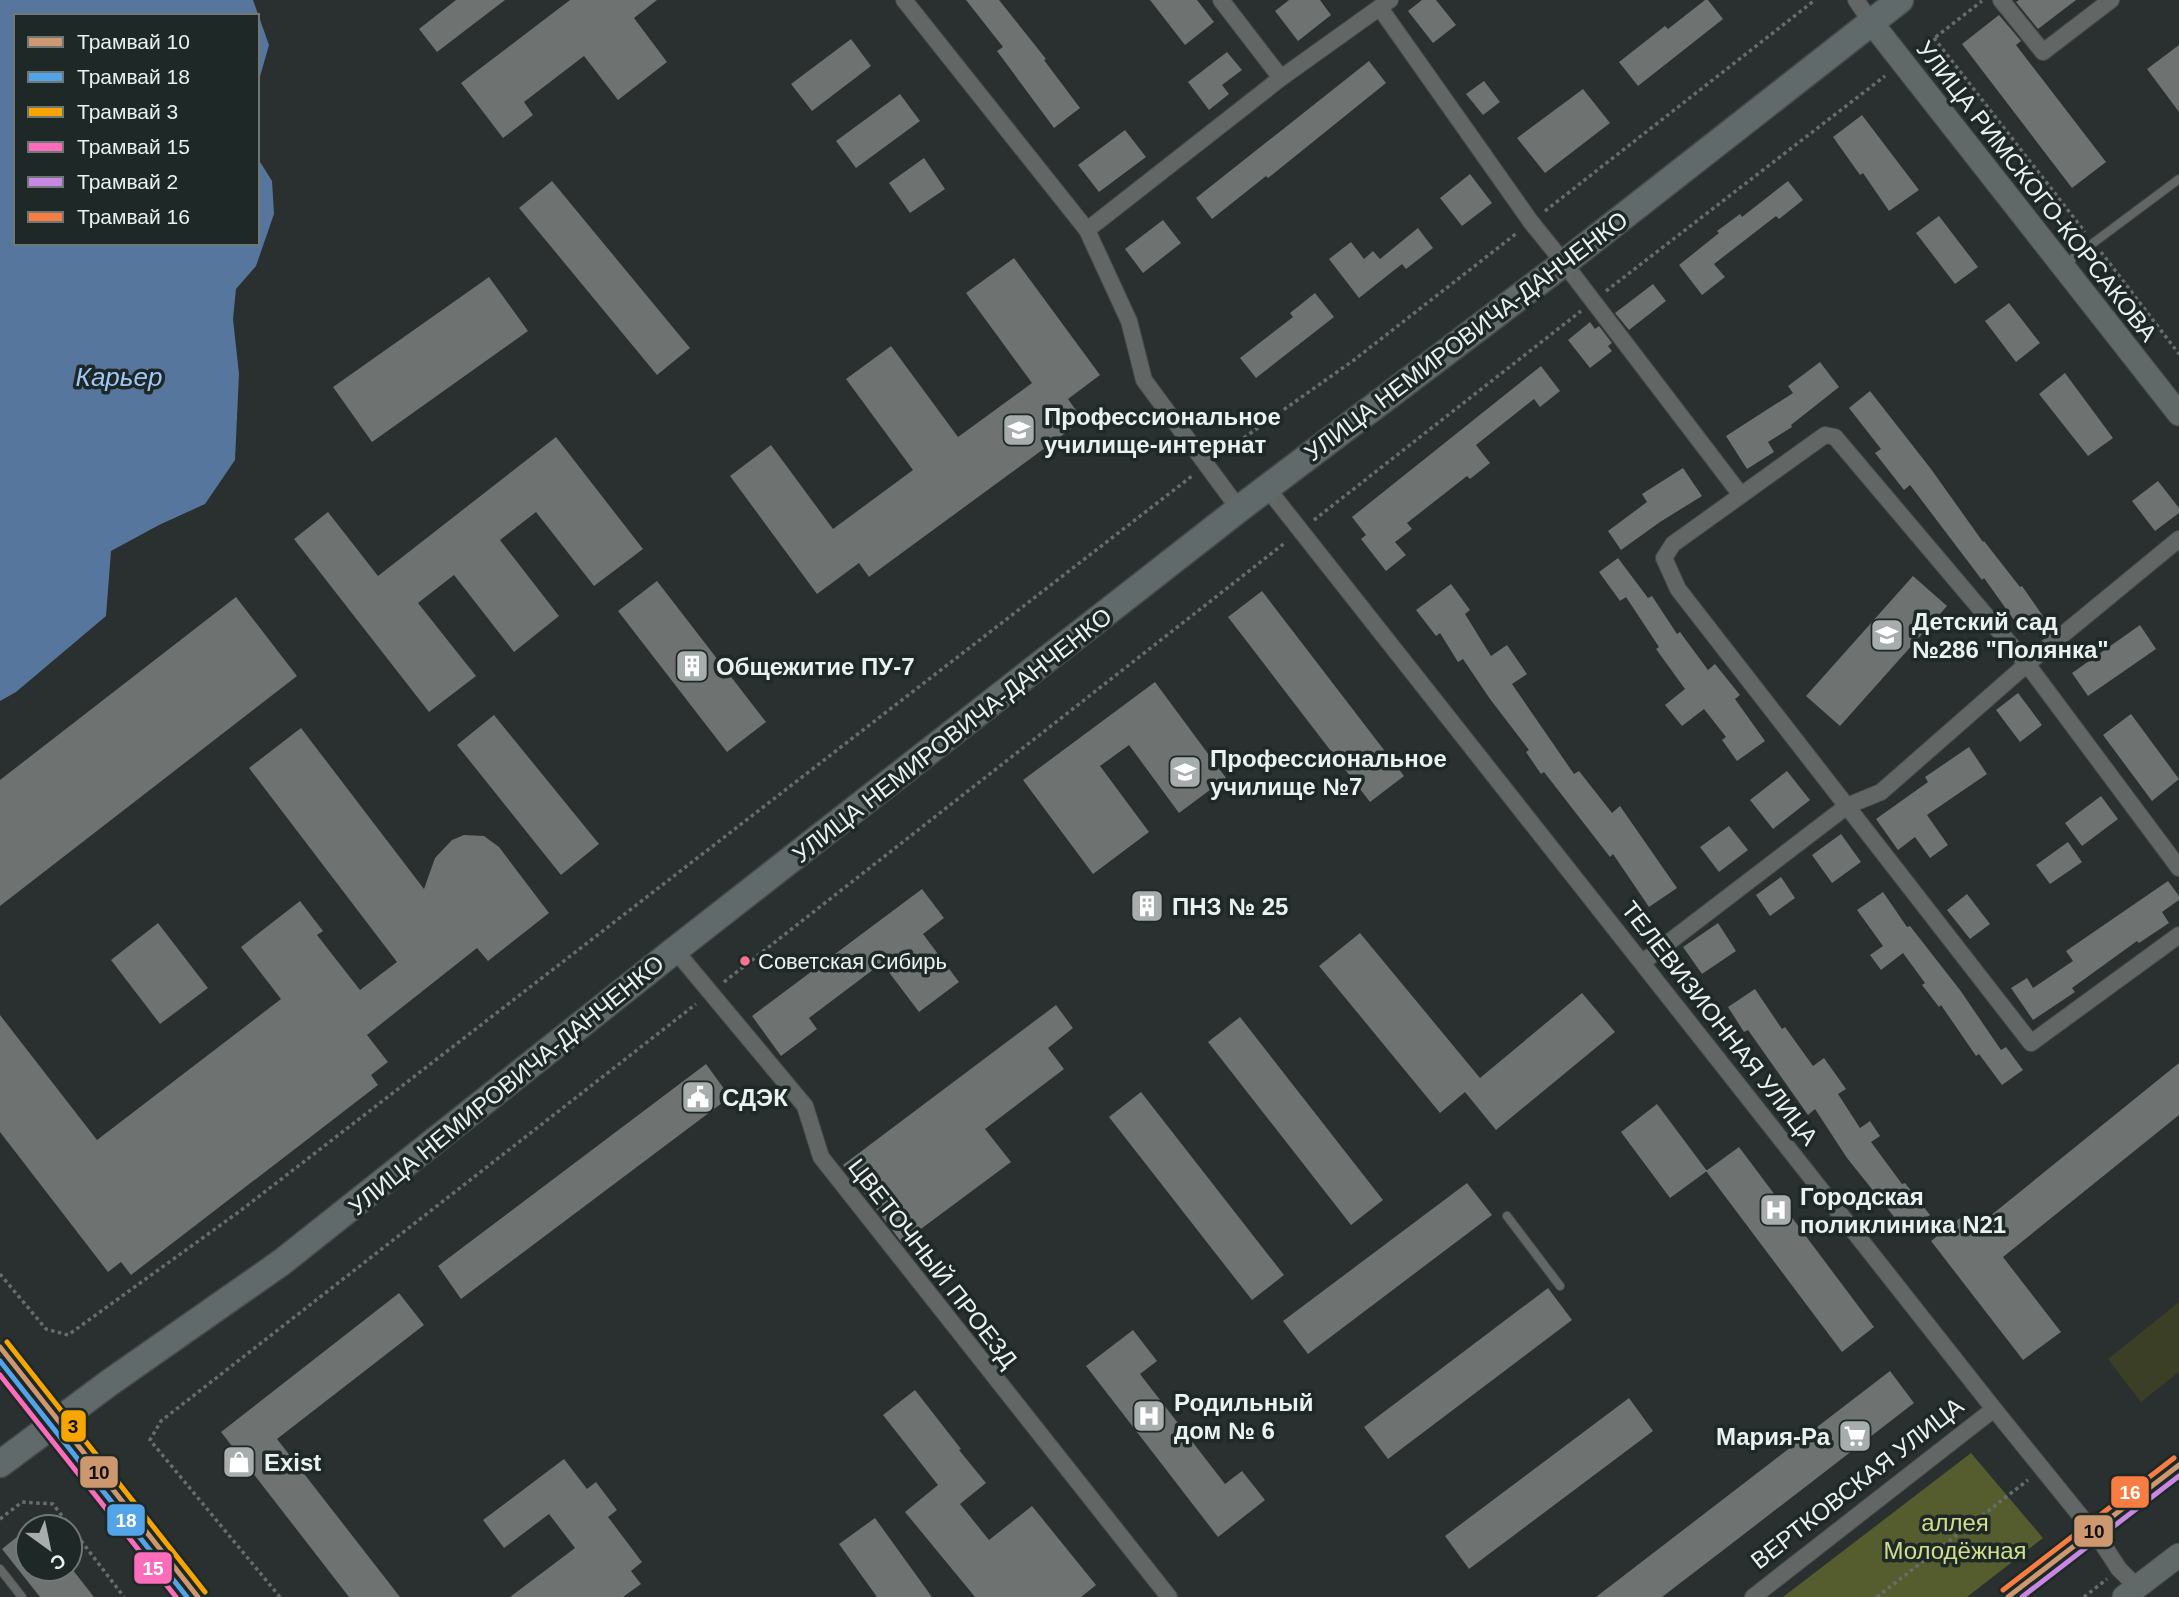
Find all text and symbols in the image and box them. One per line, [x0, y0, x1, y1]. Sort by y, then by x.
legend [14, 14, 259, 245]
text: Трамвай 10 [77, 30, 190, 53]
street label: УЛИЦА РИМСКОГО-КОРСАКОВА [1911, 35, 2163, 347]
text: Трамвай 18 [77, 65, 190, 88]
text: Трамвай 3 [77, 100, 178, 123]
text: Трамвай 15 [77, 135, 190, 158]
text: Трамвай 2 [77, 170, 178, 193]
text: Трамвай 16 [77, 205, 190, 228]
street label: УЛИЦА НЕМИРОВИЧА-ДАНЧЕНКО [1299, 206, 1633, 466]
water label: Карьер [76, 362, 162, 392]
place label: Профессиональное училище-интернат [1044, 403, 1281, 458]
school or university icon: Профессиональное училище-интернат [1000, 411, 1038, 449]
street label: УЛИЦА НЕМИРОВИЧА-ДАНЧЕНКО [787, 602, 1117, 868]
place label: Детский сад №286 "Полянка" [1912, 608, 2109, 663]
school or university icon: Детский сад №286 "Полянка" [1868, 616, 1906, 654]
building icon: Общежитие ПУ-7 [673, 647, 711, 685]
place label: Общежитие ПУ-7 [716, 653, 915, 680]
place label: Профессиональное училище №7 [1210, 745, 1447, 800]
school or university icon: Профессиональное училище №7 [1166, 753, 1204, 791]
building icon: ПНЗ № 25 [1128, 887, 1166, 925]
place label: ПНЗ № 25 [1172, 893, 1288, 920]
street label: ТЕЛЕВИЗИОННАЯ УЛИЦА [1616, 896, 1824, 1150]
place label: Советская Сибирь [758, 949, 947, 974]
street label: УЛИЦА НЕМИРОВИЧА-ДАНЧЕНКО [343, 950, 669, 1220]
marker: Советская Сибирь [738, 954, 752, 968]
public building icon: СДЭК [679, 1078, 717, 1116]
place label: СДЭК [722, 1084, 788, 1111]
street label: ЦВЕТОЧНЫЙ ПРОЕЗД [843, 1153, 1023, 1373]
place label: Городская поликлиника N21 [1800, 1183, 2006, 1238]
hospital icon: Городская поликлиника N21 [1757, 1191, 1795, 1229]
place label: Родильный дом № 6 [1174, 1389, 1314, 1444]
street label: ВЕРТКОВСКАЯ УЛИЦА [1746, 1392, 1968, 1574]
hospital icon: Родильный дом № 6 [1130, 1397, 1168, 1435]
line badge: 3 [60, 1409, 87, 1443]
text: 3 [68, 1416, 78, 1437]
supermarket icon: Мария-Ра [1836, 1417, 1874, 1455]
place label: Мария-Ра [1716, 1423, 1831, 1450]
shop icon: Exist [220, 1443, 258, 1481]
place label: Exist [264, 1449, 321, 1476]
line badge: 10 [79, 1455, 119, 1489]
text: 10 [88, 1462, 110, 1483]
line badge: 16 [2110, 1475, 2150, 1509]
text: 16 [2119, 1482, 2141, 1503]
line badge: 18 [106, 1503, 146, 1537]
park label: аллея Молодёжная [1883, 1509, 2027, 1564]
text: 18 [115, 1510, 137, 1531]
north arrow [14, 1513, 84, 1583]
line badge: 10 [2073, 1514, 2114, 1548]
text: 10 [2083, 1521, 2105, 1542]
text: С [46, 1549, 69, 1575]
line badge: 15 [133, 1551, 173, 1585]
text: 15 [142, 1558, 164, 1579]

